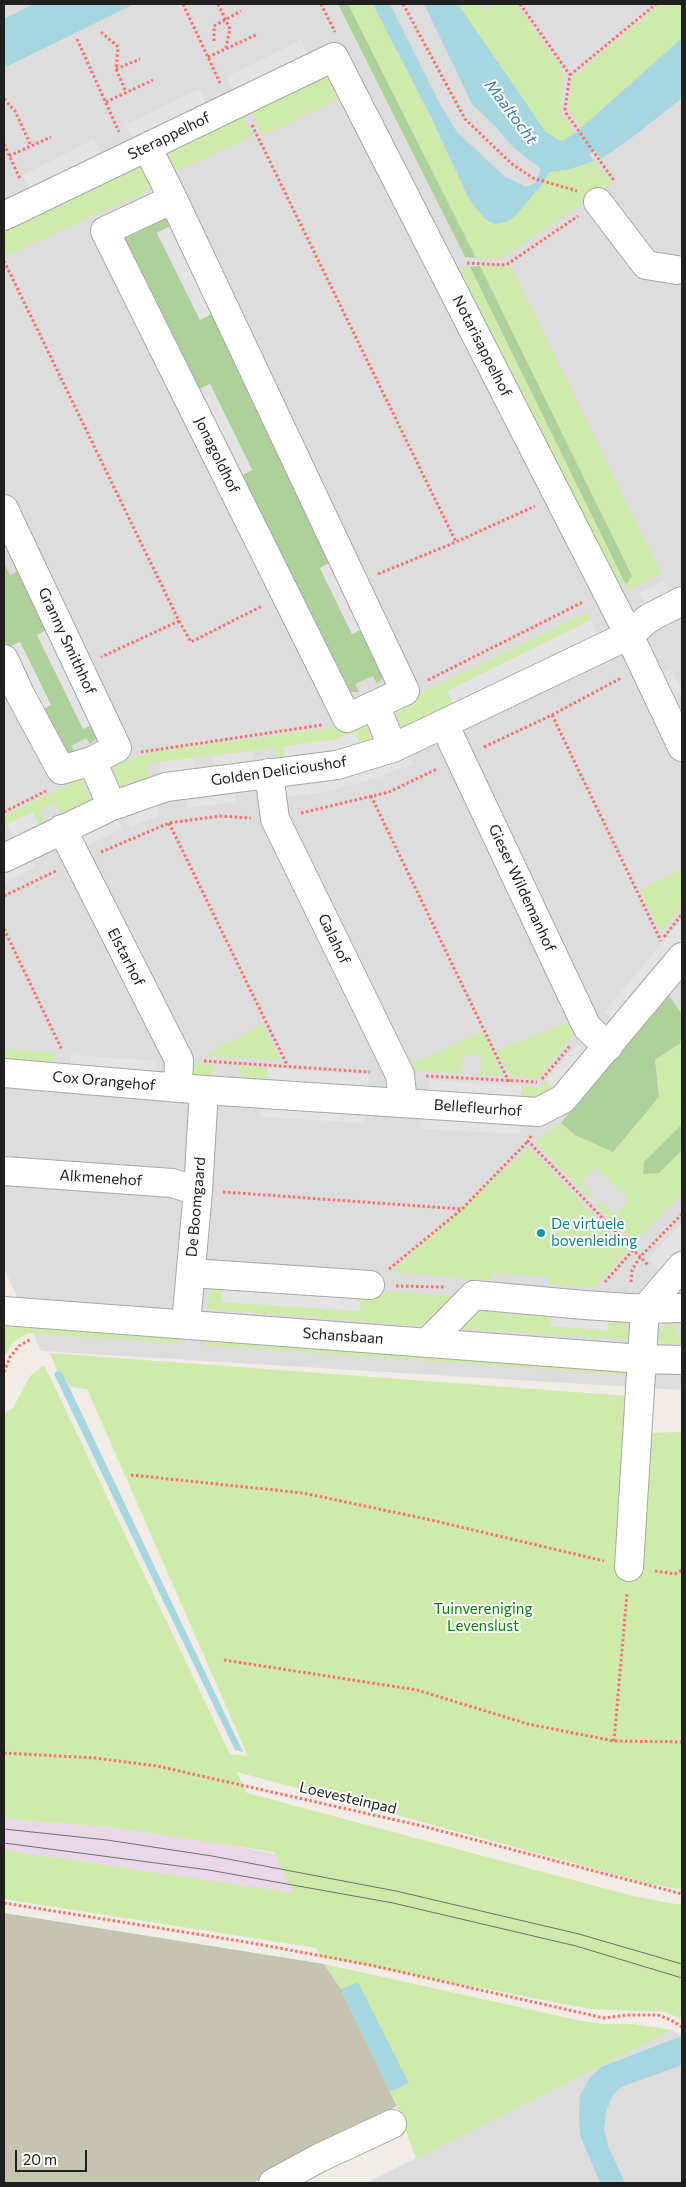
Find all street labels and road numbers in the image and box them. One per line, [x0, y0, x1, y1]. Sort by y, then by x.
street label: Sterappelhof [125, 108, 213, 164]
street label: Notarisappelhof [449, 292, 515, 400]
street label: Jonagoldhof [191, 414, 243, 496]
street label: Granny Smithhof [34, 585, 100, 697]
street label: Golden Delicioushof [210, 753, 348, 789]
street label: Gieser Wildemanhof [485, 821, 559, 955]
street label: Galahof [314, 911, 354, 967]
street label: Elstarhof [104, 925, 148, 989]
street label: Cox Orangehof [52, 1068, 156, 1094]
street label: Bellefleurhof [433, 1096, 523, 1120]
street label: De Boomgaard [183, 1156, 209, 1258]
street label: Alkmenehof [59, 1166, 143, 1190]
street label: Schansbaan [302, 1324, 384, 1348]
street label: Loevesteinpad [298, 1778, 398, 1818]

